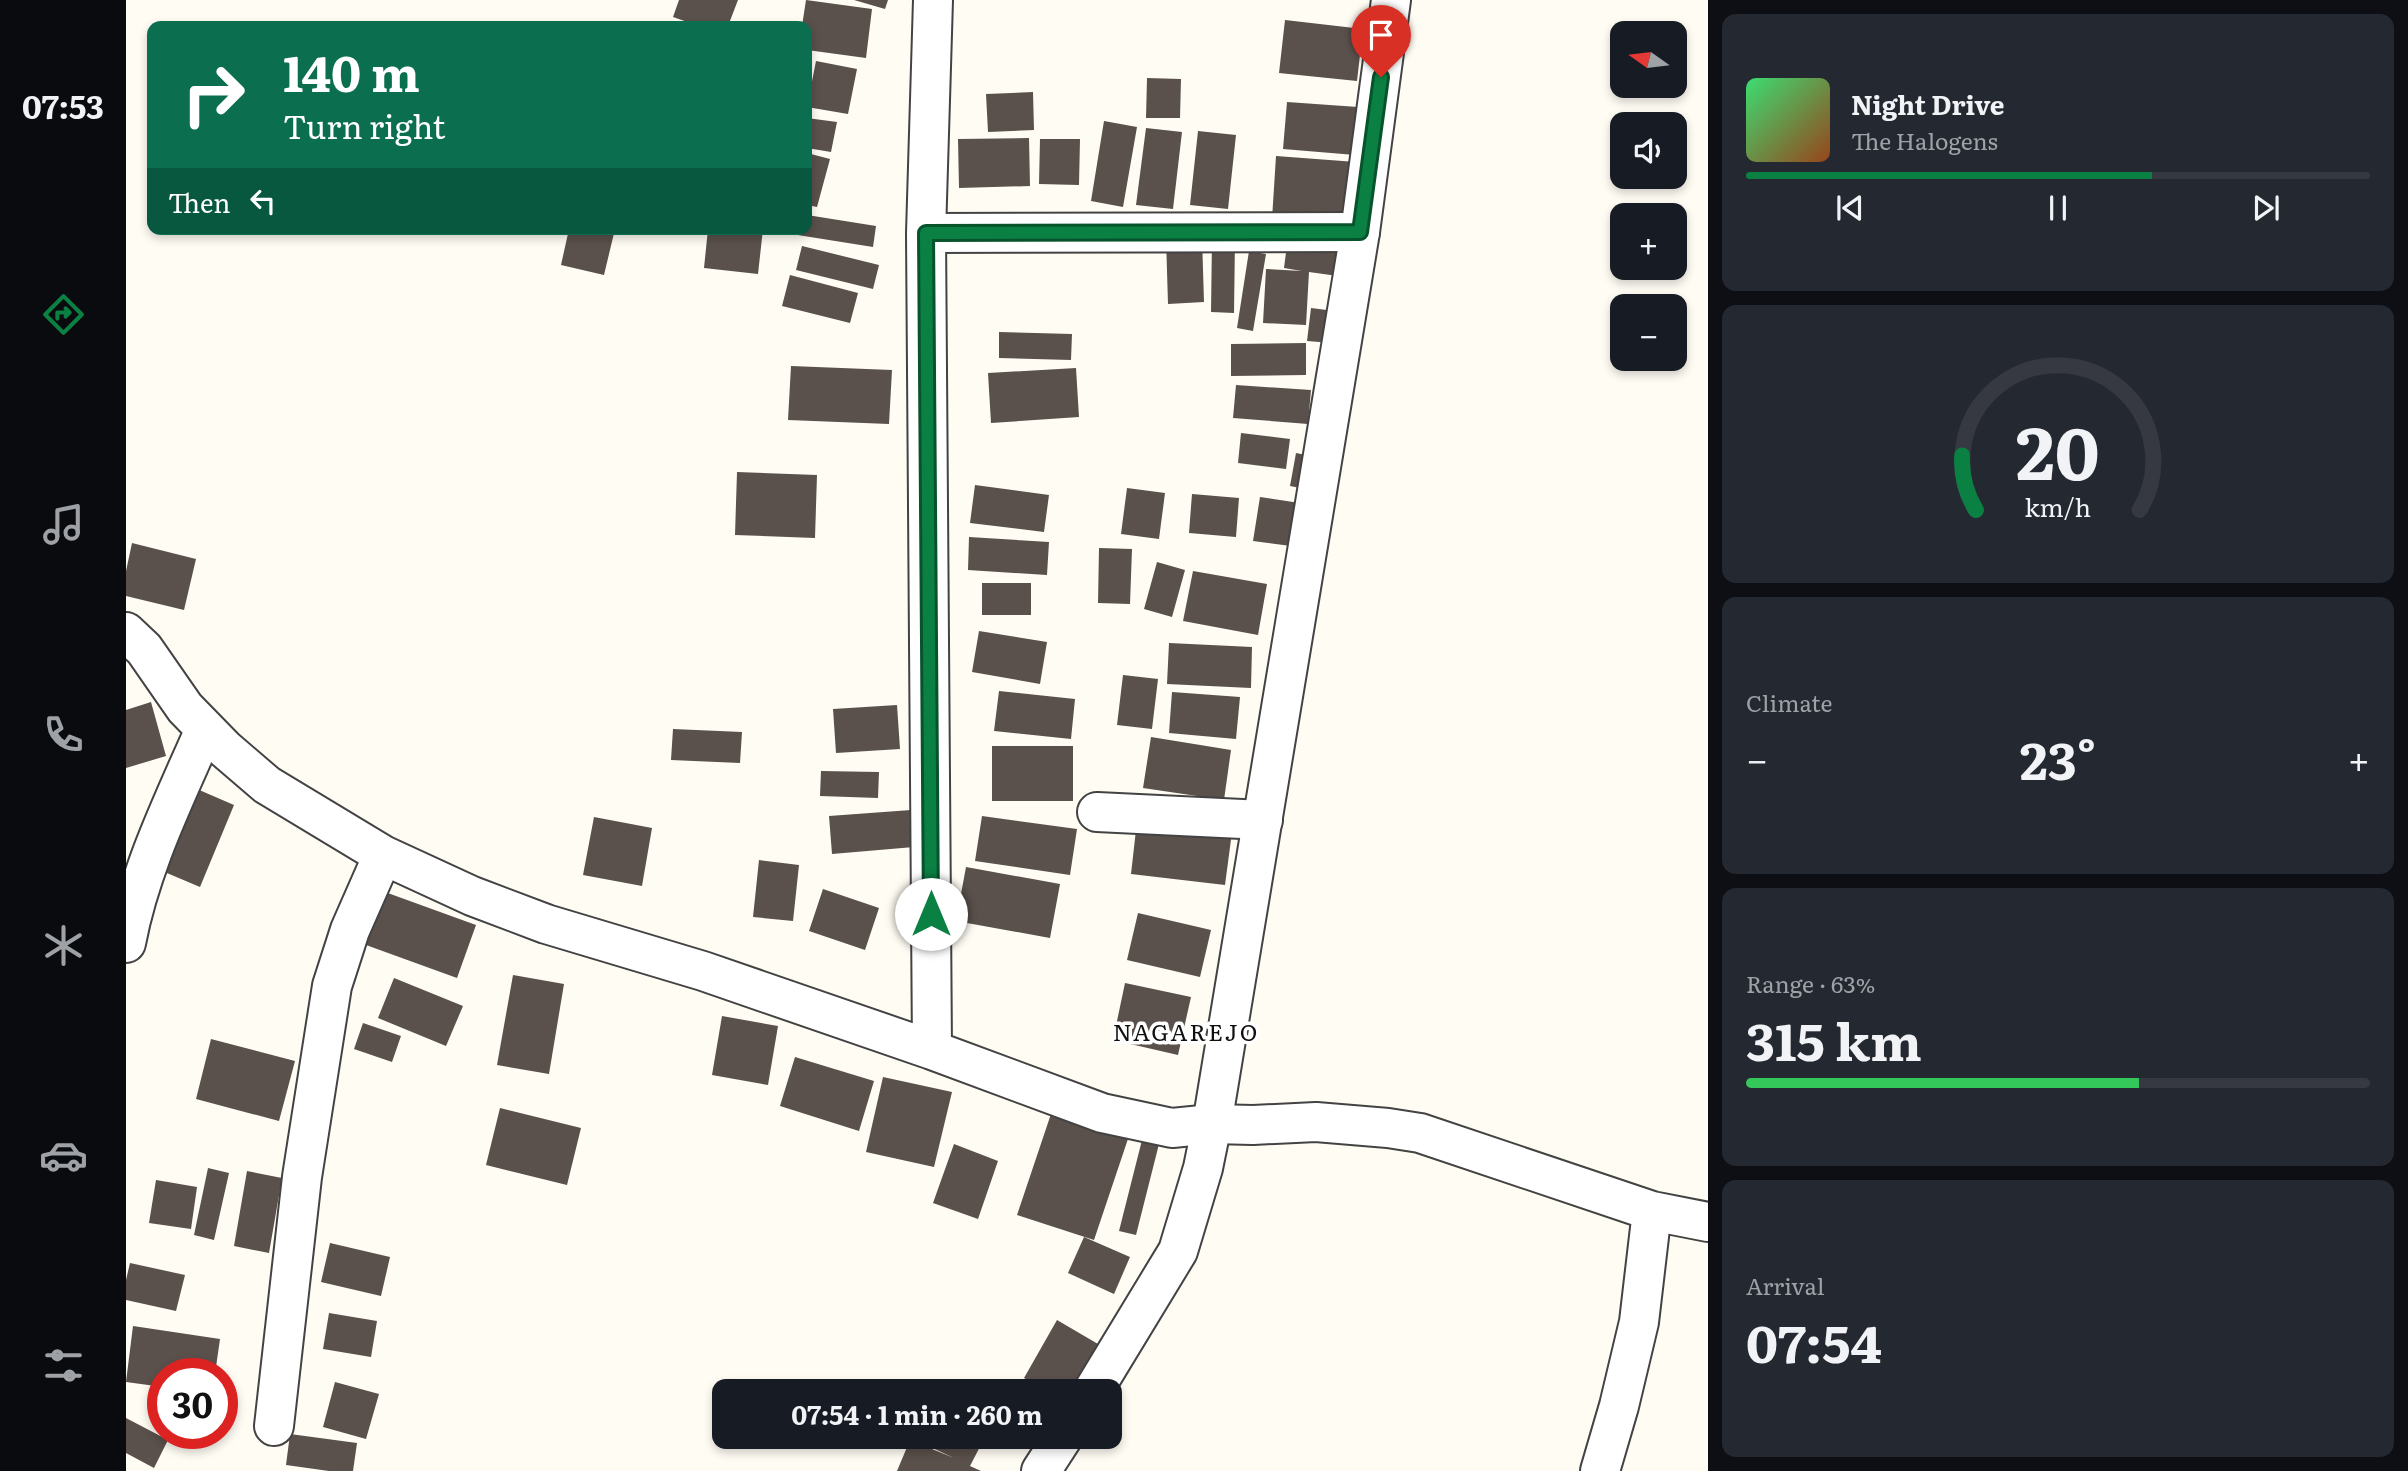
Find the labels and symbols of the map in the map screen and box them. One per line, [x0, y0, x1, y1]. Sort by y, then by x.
pin [1351, 5, 1411, 77]
north arrow [1610, 21, 1687, 98]
position arrow [894, 877, 968, 951]
district label: NAGAREJO [1113, 1014, 1259, 1048]
speed limit sign: 30 [147, 1358, 238, 1449]

